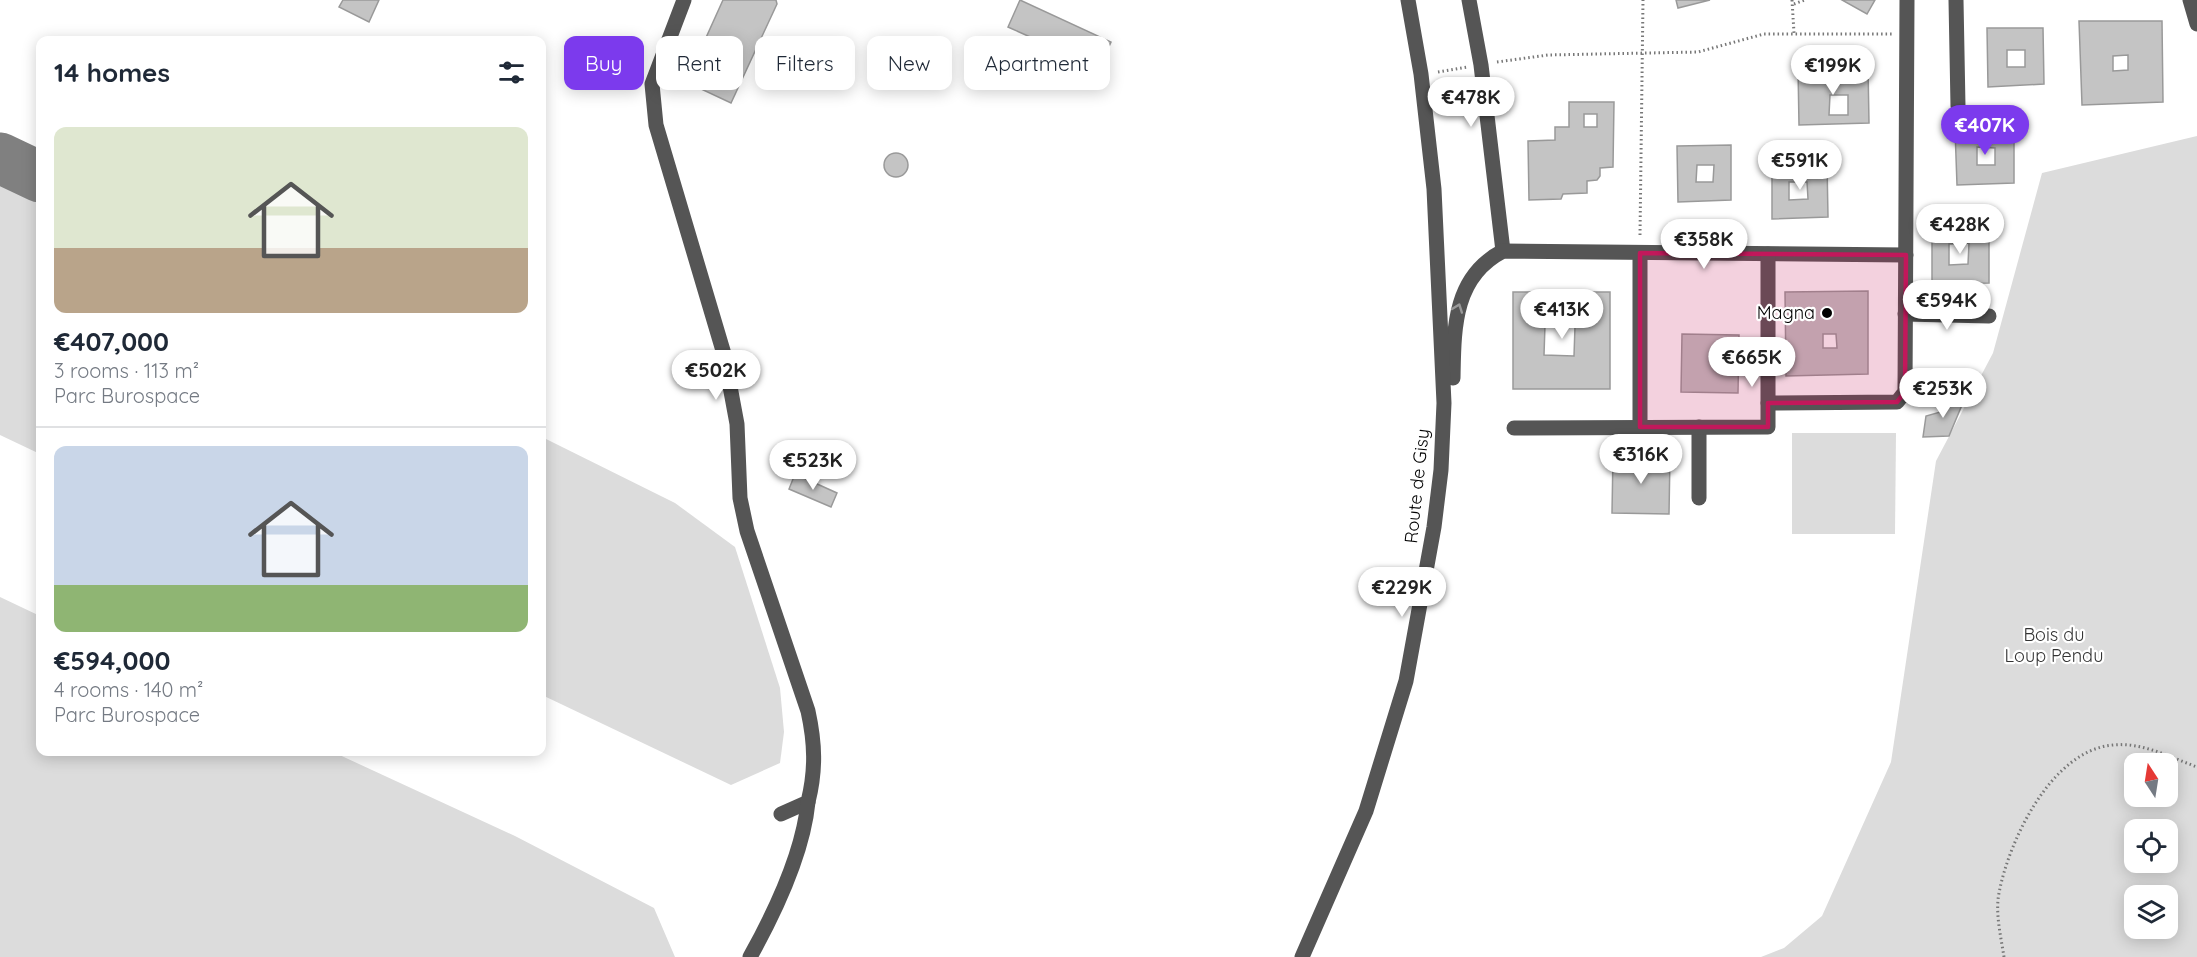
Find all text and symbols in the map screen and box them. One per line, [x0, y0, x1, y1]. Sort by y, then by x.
chip: Buy [564, 36, 644, 90]
chip: Rent [656, 36, 743, 90]
chip: Filters [755, 36, 855, 90]
chip: New [867, 36, 952, 90]
chip: Apartment [964, 36, 1110, 90]
pin: €199K [1791, 45, 1875, 96]
text: €199K [1805, 52, 1861, 77]
text: 14 homes [54, 56, 170, 89]
icon: filters [495, 56, 528, 89]
pin: €478K [1429, 77, 1513, 128]
text: €478K [1442, 84, 1500, 109]
pin: €407K [1943, 105, 2027, 156]
text: €407K [1955, 112, 2015, 137]
pin: €591K [1758, 140, 1842, 191]
text: €591K [1772, 147, 1828, 172]
icon: home [237, 166, 345, 274]
pin: €428K [1918, 204, 2002, 255]
text: €428K [1930, 211, 1990, 236]
pin: €358K [1662, 219, 1746, 270]
text: €358K [1675, 226, 1733, 251]
pin: €594K [1905, 280, 1989, 331]
text: €594K [1917, 287, 1977, 312]
pin: €413K [1520, 289, 1604, 340]
text: €413K [1534, 296, 1590, 321]
place label: Magna [1757, 301, 1815, 324]
one-way arrow [1451, 304, 1463, 315]
marker: Magna [1820, 306, 1834, 320]
text: €407,000 [54, 325, 169, 358]
pin: €665K [1710, 337, 1794, 388]
text: €665K [1722, 344, 1782, 369]
pin: €502K [674, 350, 758, 401]
text: €502K [686, 357, 746, 382]
text: 3 rooms · 113 m² [54, 358, 199, 383]
pin: €253K [1901, 368, 1985, 419]
text: €253K [1913, 375, 1973, 400]
text: Parc Burospace [54, 383, 200, 408]
street label: Route de Gisy [1399, 427, 1434, 544]
pin: €316K [1599, 434, 1683, 485]
pin: €523K [771, 440, 855, 491]
text: €316K [1613, 441, 1669, 466]
text: €523K [783, 447, 843, 472]
icon: home [237, 485, 345, 593]
pin: €229K [1360, 567, 1444, 618]
text: €229K [1372, 574, 1432, 599]
park label: Bois du Loup Pendu [2004, 623, 2104, 667]
text: €594,000 [54, 644, 170, 677]
text: 4 rooms · 140 m² [54, 677, 203, 702]
text: Parc Burospace [54, 702, 200, 727]
north arrow [2124, 753, 2178, 807]
map controls [2124, 753, 2178, 939]
button: locate [2124, 819, 2178, 873]
button: layers [2124, 885, 2178, 939]

